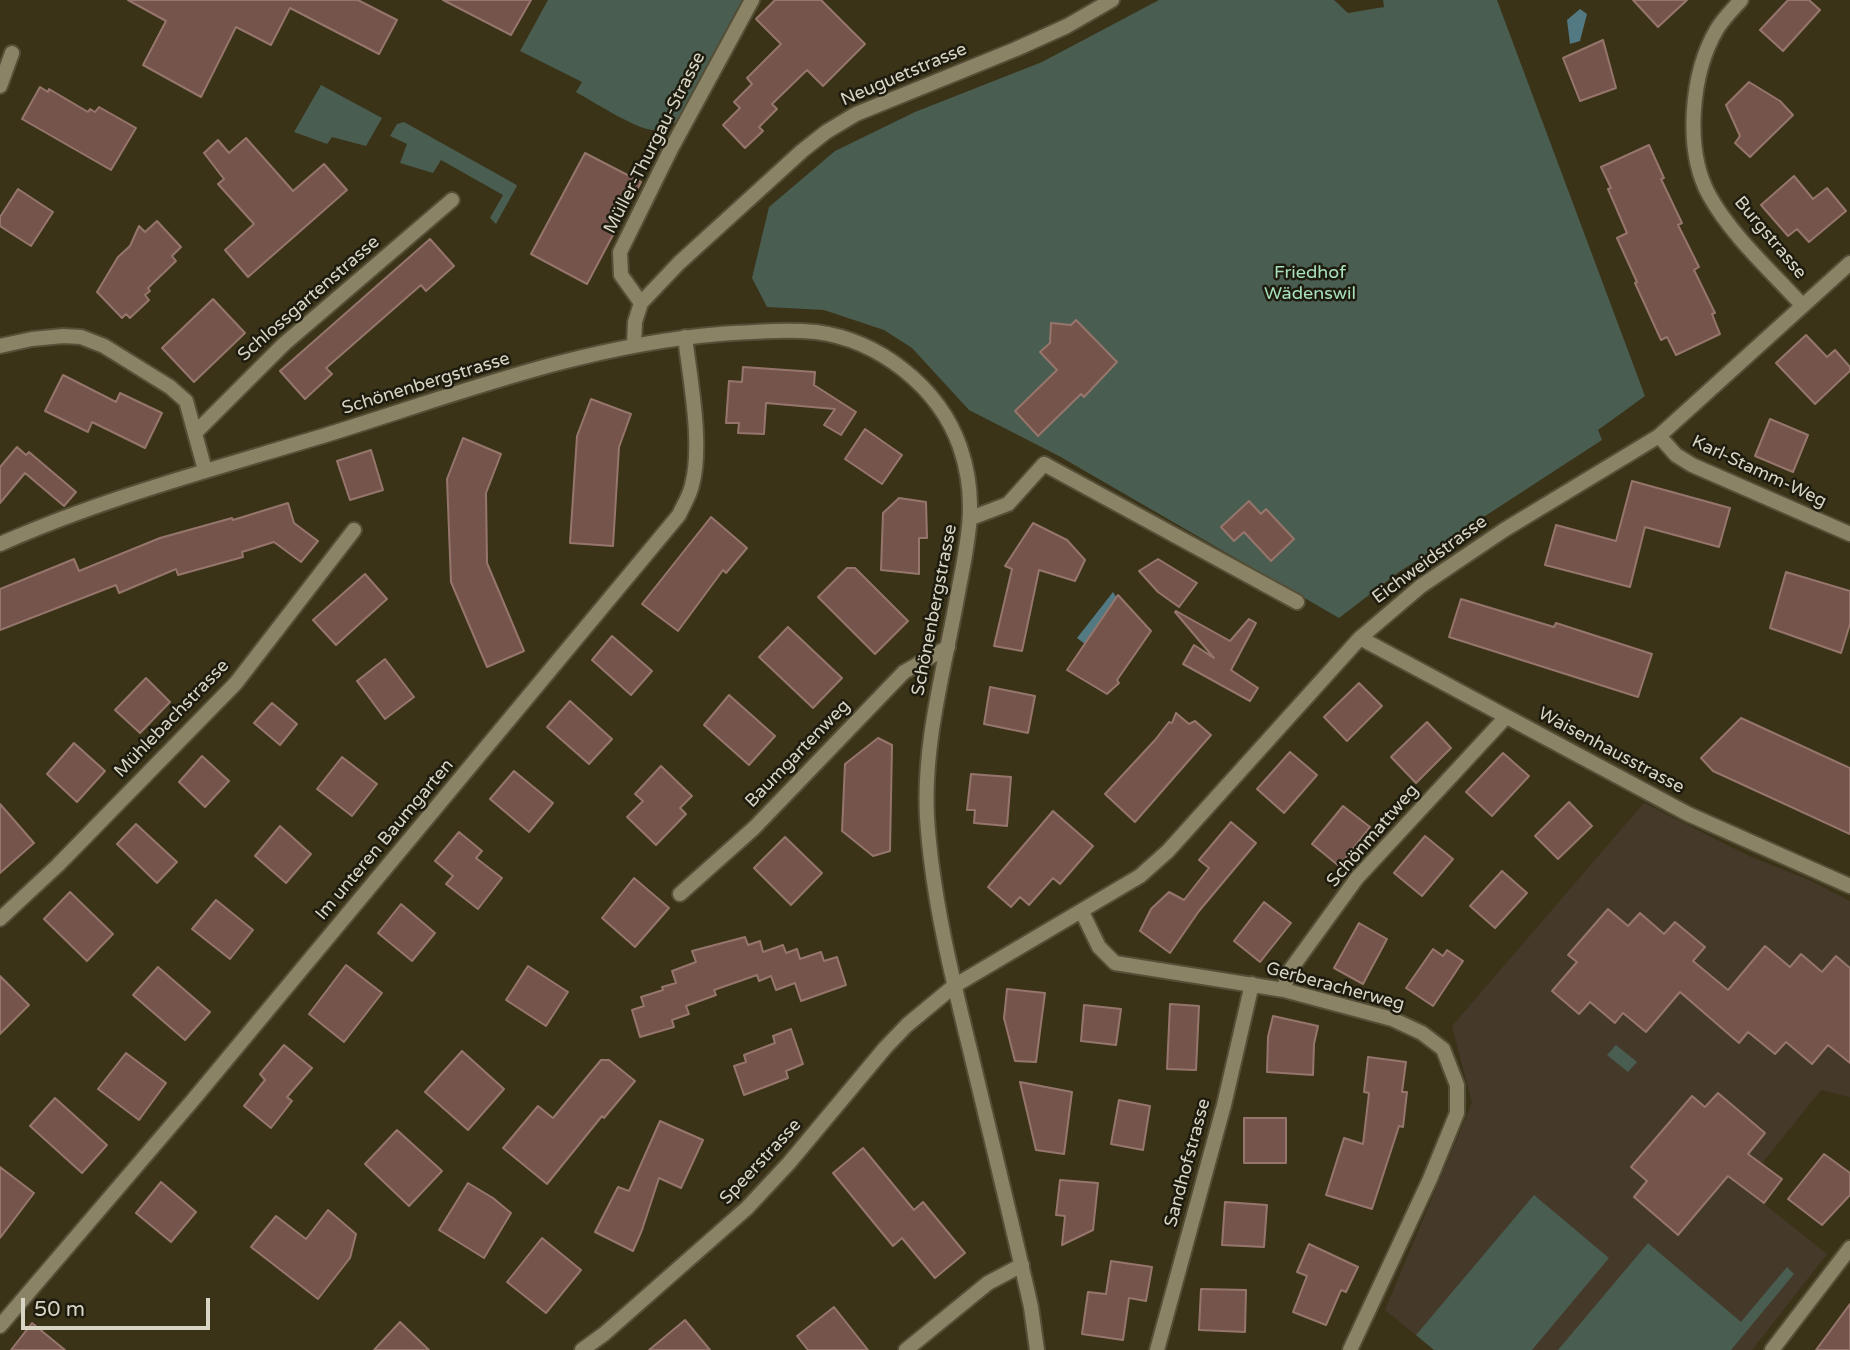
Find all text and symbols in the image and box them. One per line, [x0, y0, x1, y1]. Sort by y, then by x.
street label: Neuguetstrasse [838, 39, 970, 111]
street label: Müller-Thurgau-Strasse [600, 49, 710, 237]
street label: Burgstrasse [1729, 192, 1811, 284]
street label: Schlossgartenstrasse [234, 232, 384, 366]
park label: Friedhof Wädenswil [1264, 262, 1356, 304]
street label: Schönenbergstrasse [340, 348, 512, 420]
street label: Karl-Stamm-Weg [1688, 431, 1830, 513]
street label: Eichweidstrasse [1368, 511, 1492, 609]
street label: Schönenbergstrasse [908, 522, 962, 698]
street label: Mühlebachstrasse [110, 655, 234, 783]
street label: Baumgartenweg [741, 696, 855, 812]
street label: Waisenhausstrasse [1534, 703, 1688, 799]
street label: Im unteren Baumgarten [311, 755, 459, 925]
street label: Schönmattweg [1322, 780, 1424, 892]
street label: Gerberacherweg [1263, 958, 1407, 1016]
street label: Sandhofstrasse [1160, 1096, 1216, 1230]
street label: Speerstrasse [716, 1115, 806, 1209]
scale bar [24, 1284, 214, 1328]
text: 50 m [34, 1297, 85, 1322]

